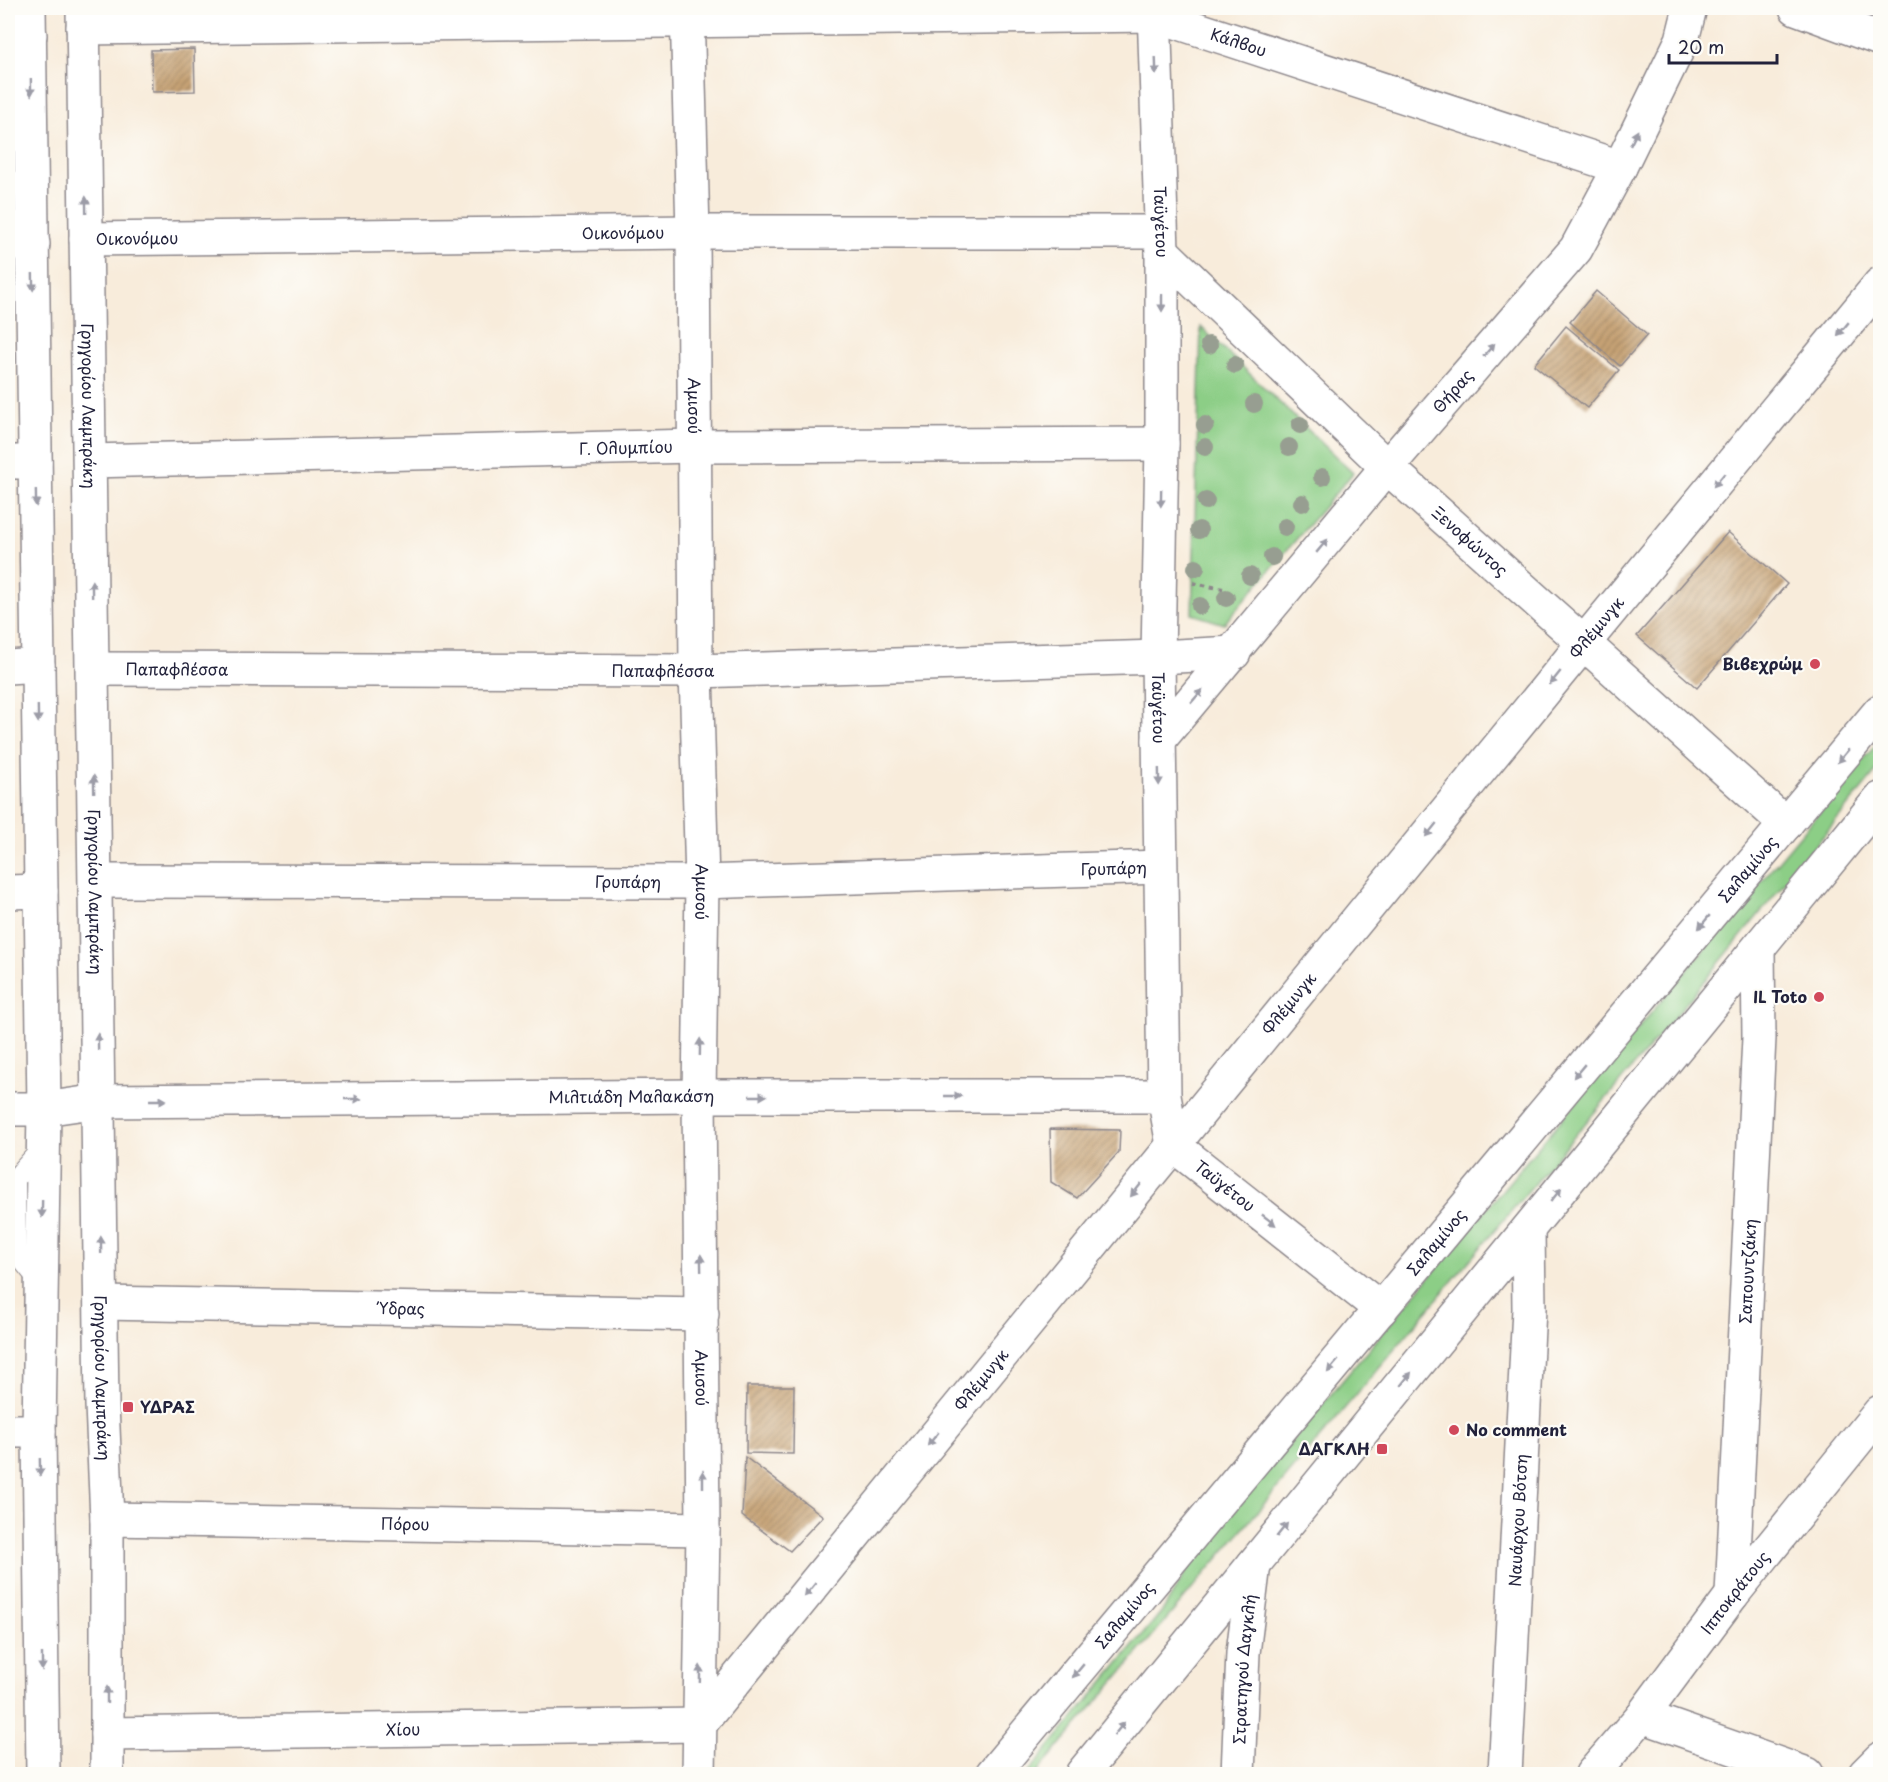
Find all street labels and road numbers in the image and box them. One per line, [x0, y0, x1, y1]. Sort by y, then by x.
street label: Κάλβου [1208, 21, 1270, 62]
street label: Ταϋγέτου [1149, 186, 1175, 258]
street label: Οικονόμου [581, 219, 664, 244]
street label: Οικονόμου [95, 225, 178, 250]
street label: Γρηγορίου Λαμπράκη [76, 323, 103, 489]
street label: Θήρας [1426, 363, 1478, 418]
street label: Αμισού [683, 378, 707, 434]
street label: Γ. Ολυμπίου [579, 434, 673, 460]
street label: Ξενοφώντος [1427, 500, 1514, 581]
street label: Φλέμινγκ [1563, 590, 1629, 663]
street label: Παπαφλέσσα [125, 656, 229, 680]
street label: Παπαφλέσσα [611, 657, 715, 682]
street label: Ταϋγέτου [1147, 672, 1172, 744]
street label: Γρηγορίου Λαμπράκη [83, 809, 109, 975]
street label: Σαλαμίνος [1712, 830, 1782, 907]
street label: Γρυπάρη [1080, 854, 1147, 881]
street label: Αμισού [690, 863, 715, 920]
street label: Γρυπάρη [595, 869, 661, 893]
street label: Φλέμινγκ [1255, 966, 1321, 1040]
street label: Μιλτιάδη Μαλακάση [548, 1083, 714, 1108]
street label: Ταϋγέτου [1190, 1154, 1261, 1217]
street label: Σαλαμίνος [1400, 1203, 1471, 1280]
street label: Σαπουντζάκη [1732, 1218, 1761, 1324]
street label: Γρηγορίου Λαμπράκη [90, 1295, 117, 1461]
street label: Ύδρας [376, 1295, 425, 1320]
street label: Φλέμινγκ [948, 1343, 1013, 1416]
street label: Αμισού [690, 1349, 715, 1406]
street label: Ναυάρχου Βότση [1502, 1453, 1533, 1587]
street label: Πόρου [380, 1511, 430, 1535]
street label: Ιπποκράτους [1694, 1545, 1774, 1639]
street label: Σαλαμίνος [1089, 1576, 1159, 1653]
street label: Στρατηγού Δαγκλή [1226, 1593, 1261, 1745]
street label: Χίου [385, 1716, 420, 1741]

